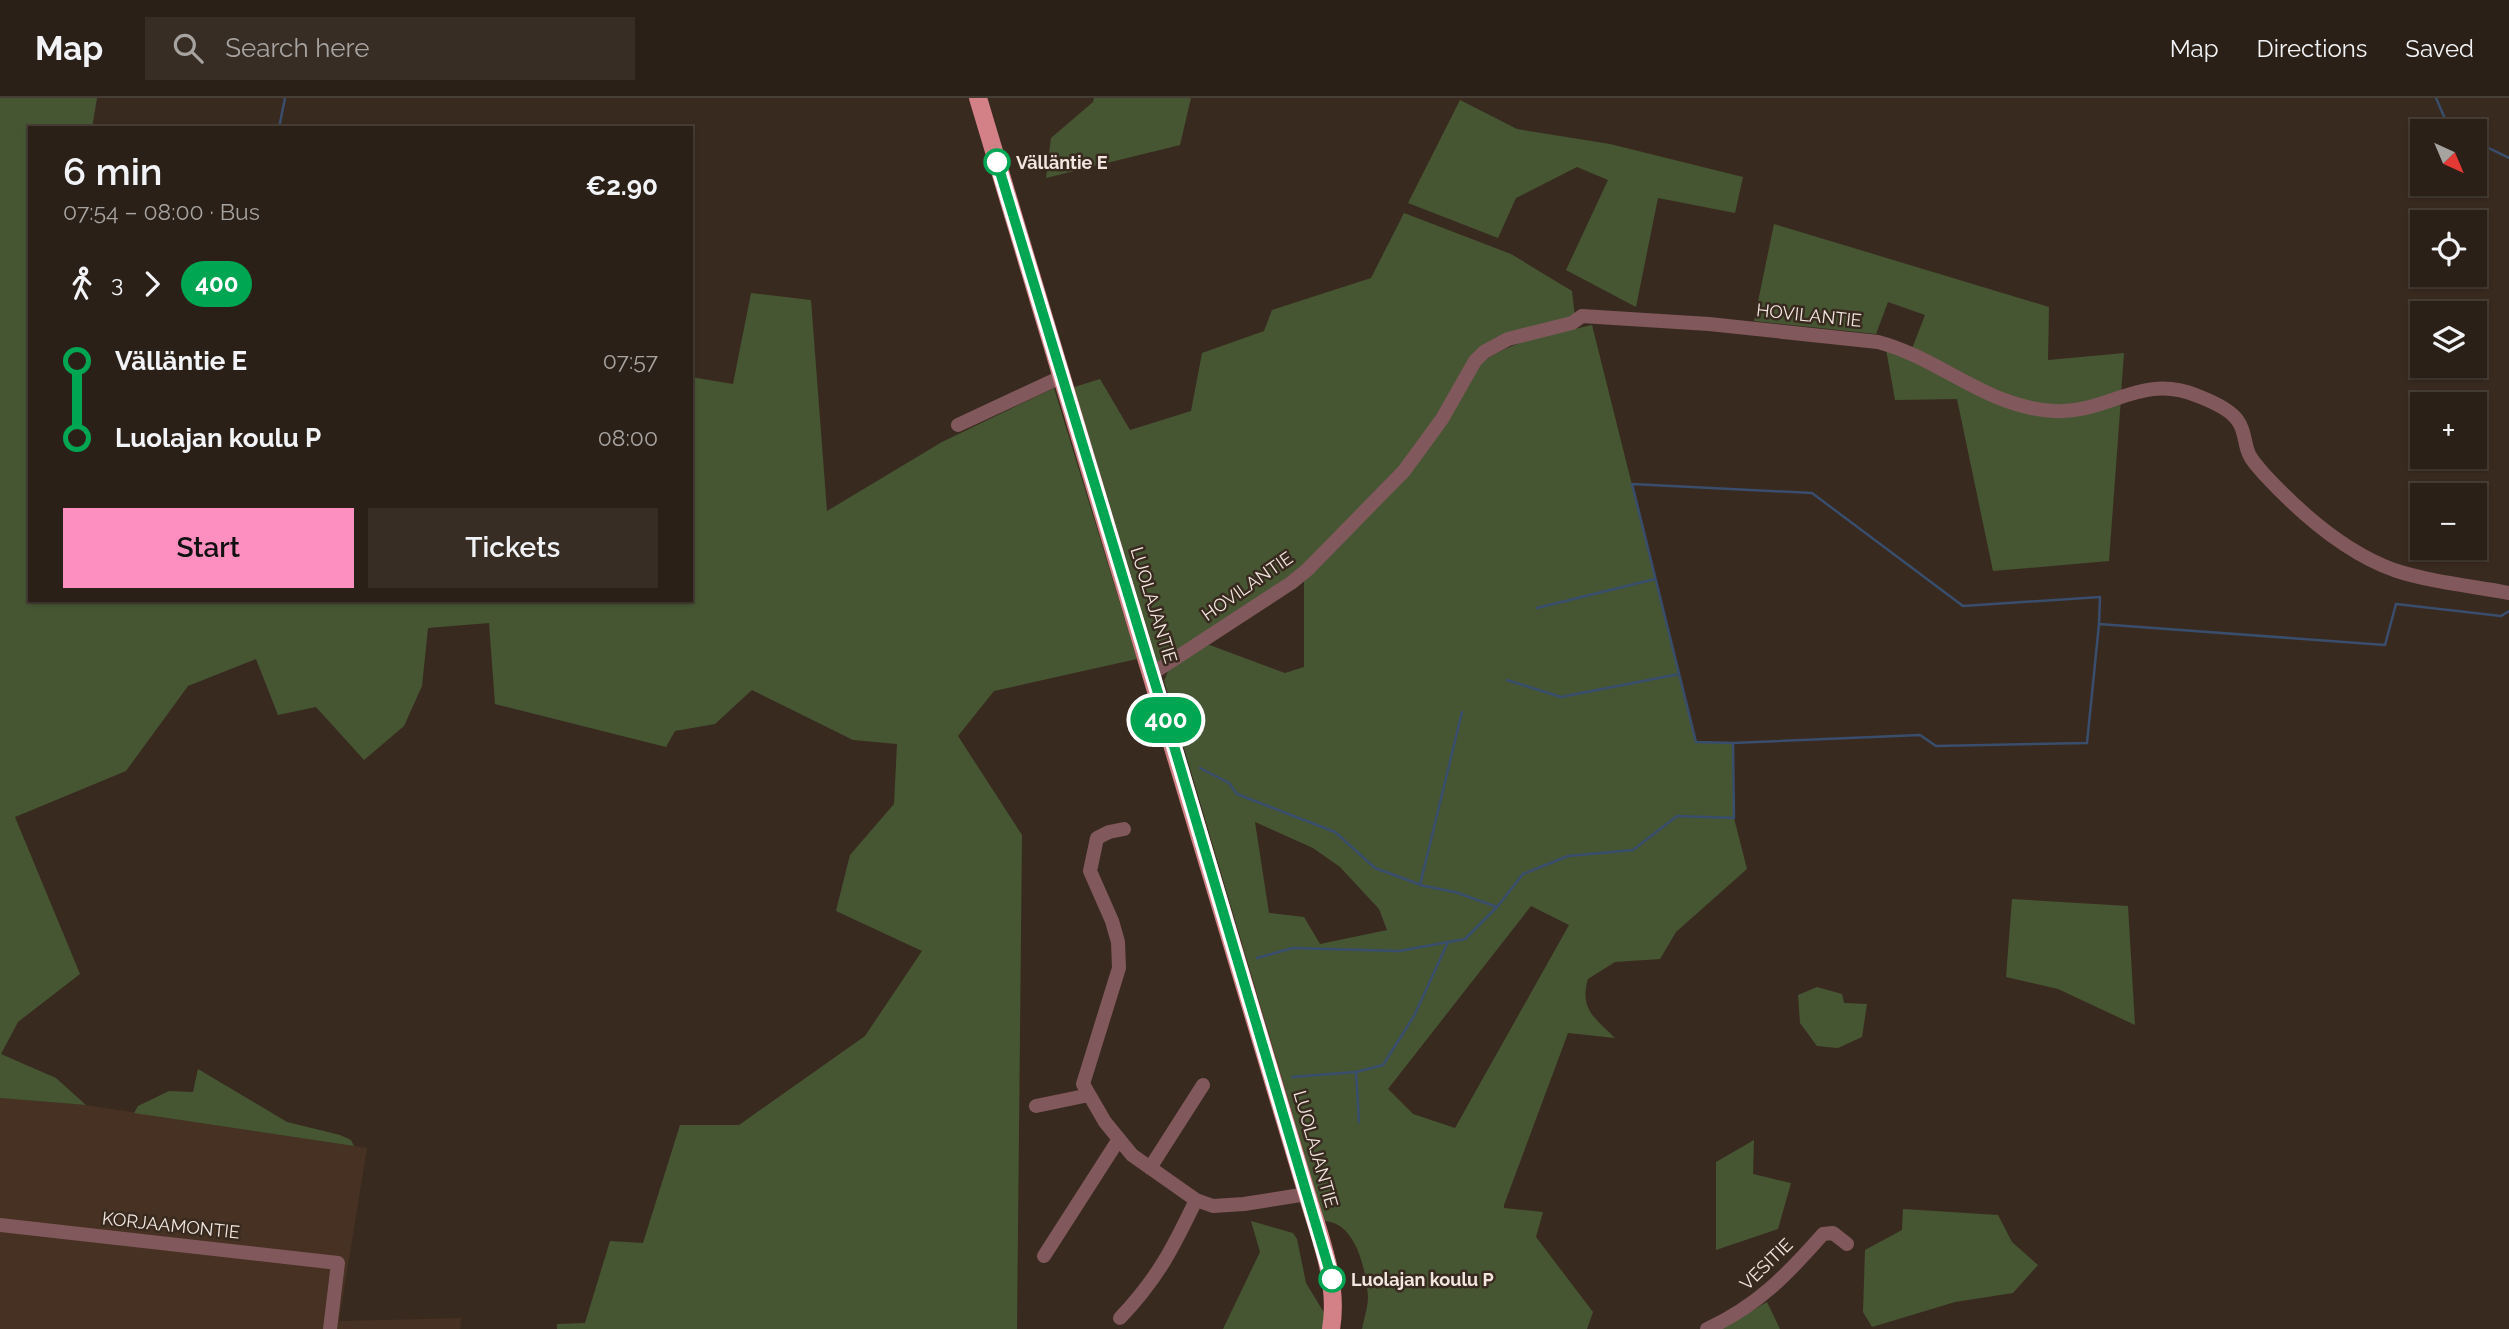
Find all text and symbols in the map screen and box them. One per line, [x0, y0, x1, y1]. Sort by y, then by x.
search box [145, 17, 635, 80]
text: Map [35, 29, 103, 68]
icon: search [169, 29, 207, 67]
text: Search here [225, 33, 370, 63]
text: Map [2170, 34, 2219, 63]
text: Directions [2257, 34, 2367, 63]
text: Saved [2405, 34, 2474, 63]
north arrow [2410, 119, 2487, 196]
map controls [2410, 119, 2487, 560]
text: 6 min [63, 149, 163, 194]
marker: Välläntie E [984, 149, 1010, 175]
place label: Välläntie E [1016, 152, 1108, 173]
text: €2.90 [585, 171, 658, 201]
text: 07:54 – 08:00 · Bus [63, 198, 260, 225]
button: locate [2410, 210, 2487, 287]
icon: walk [63, 265, 101, 303]
icon: forward [133, 265, 171, 303]
text: 400 [195, 269, 238, 298]
text: 3 [111, 270, 123, 297]
street label: HOVILANTIE [1755, 299, 1863, 331]
button: layers [2410, 301, 2487, 378]
text: Välläntie E [115, 346, 247, 376]
text: 07:57 [603, 347, 658, 374]
button: + [2410, 392, 2487, 469]
text: Luolajan koulu P [115, 423, 321, 453]
text: 08:00 [598, 424, 658, 451]
button: − [2410, 483, 2487, 560]
button: Start [63, 508, 354, 588]
button: Tickets [368, 508, 658, 588]
street label: LUOLAJANTIE [1126, 544, 1182, 666]
street label: HOVILANTIE [1198, 547, 1296, 625]
line badge: 400 [1126, 697, 1206, 743]
text: 400 [1144, 705, 1188, 734]
street label: LUOLAJANTIE [1289, 1088, 1343, 1210]
street label: KORJAAMONTIE [101, 1207, 241, 1243]
street label: VESITIE [1735, 1234, 1797, 1294]
marker: Luolajan koulu P [1319, 1266, 1345, 1292]
place label: Luolajan koulu P [1351, 1269, 1494, 1290]

